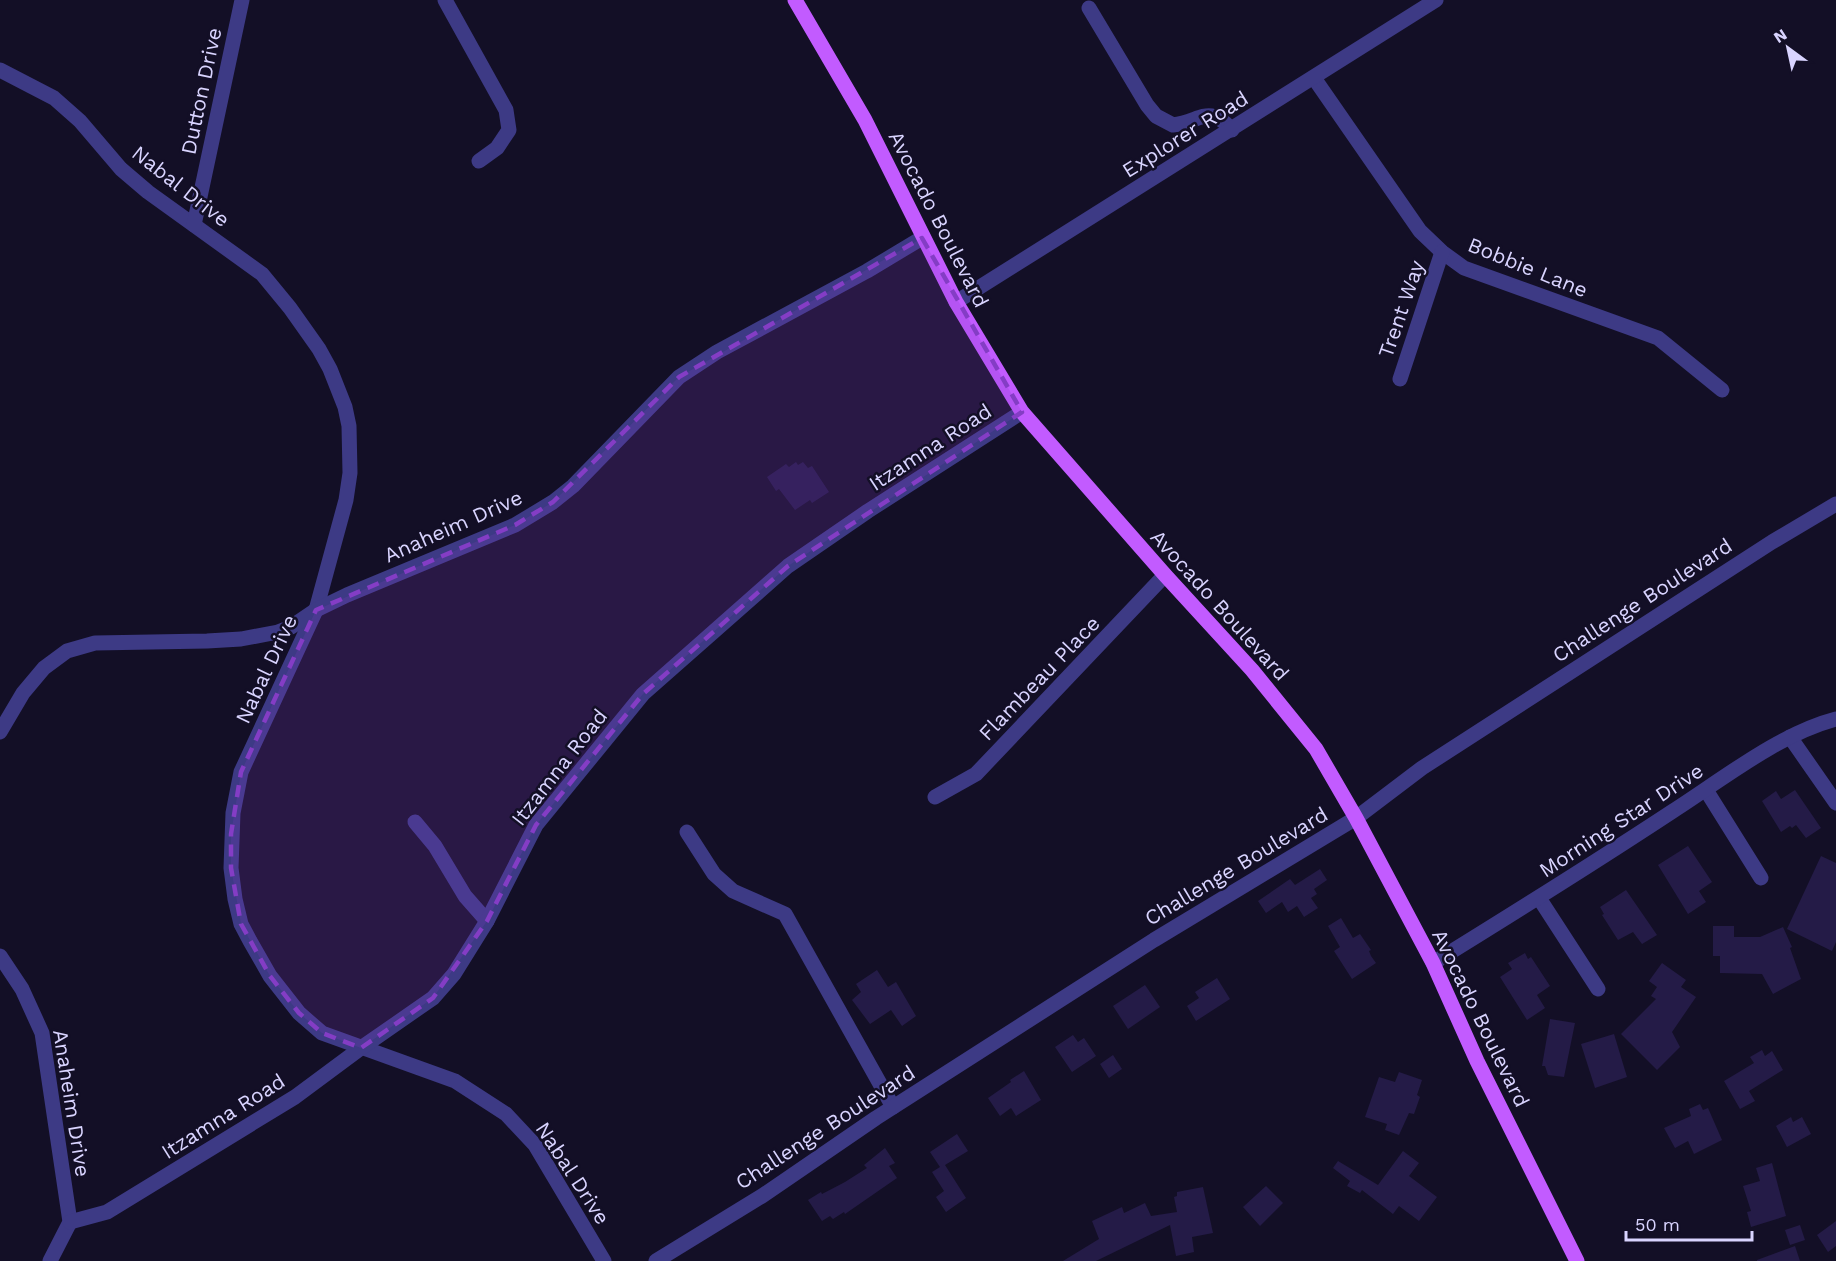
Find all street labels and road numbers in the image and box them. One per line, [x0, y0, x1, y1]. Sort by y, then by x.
street label: Dutton Drive [175, 25, 227, 157]
street label: Explorer Road [1117, 85, 1253, 183]
street label: Avocado Boulevard [884, 127, 994, 311]
street label: Nabal Drive [127, 140, 235, 232]
street label: Bobbie Lane [1464, 232, 1592, 302]
street label: Trent Way [1373, 257, 1429, 361]
street label: Itzamna Road [864, 398, 996, 496]
street label: Anaheim Drive [380, 484, 526, 568]
street label: Avocado Boulevard [1146, 524, 1294, 686]
street label: Challenge Boulevard [1547, 533, 1737, 667]
street label: Nabal Drive [230, 611, 302, 727]
street label: Flambeau Place [973, 611, 1105, 745]
street label: Itzamna Road [506, 704, 612, 830]
street label: Morning Star Drive [1534, 758, 1708, 882]
street label: Challenge Boulevard [1140, 801, 1332, 931]
street label: Avocado Boulevard [1427, 925, 1535, 1111]
street label: Anaheim Drive [48, 1028, 96, 1178]
street label: Challenge Boulevard [730, 1060, 920, 1194]
street label: Itzamna Road [157, 1068, 289, 1164]
street label: Nabal Drive [531, 1117, 615, 1229]

